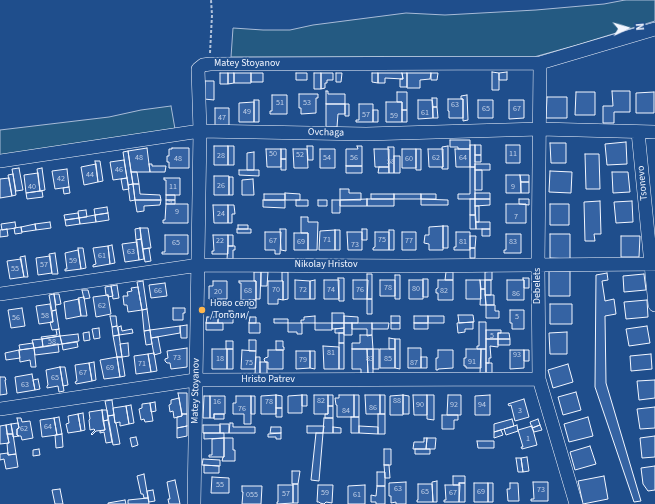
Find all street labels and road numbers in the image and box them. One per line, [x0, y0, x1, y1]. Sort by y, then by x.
street label: Matey Stoyanov [214, 58, 280, 70]
street label: Ovchaga [308, 127, 344, 139]
street label: Tsonevo [635, 165, 651, 201]
street label: Nikolay Hristov [294, 259, 358, 271]
street label: Debelets [532, 268, 544, 304]
street label: Matey Stoyanov [189, 358, 203, 424]
street label: Hristo Patrev [241, 374, 295, 386]

